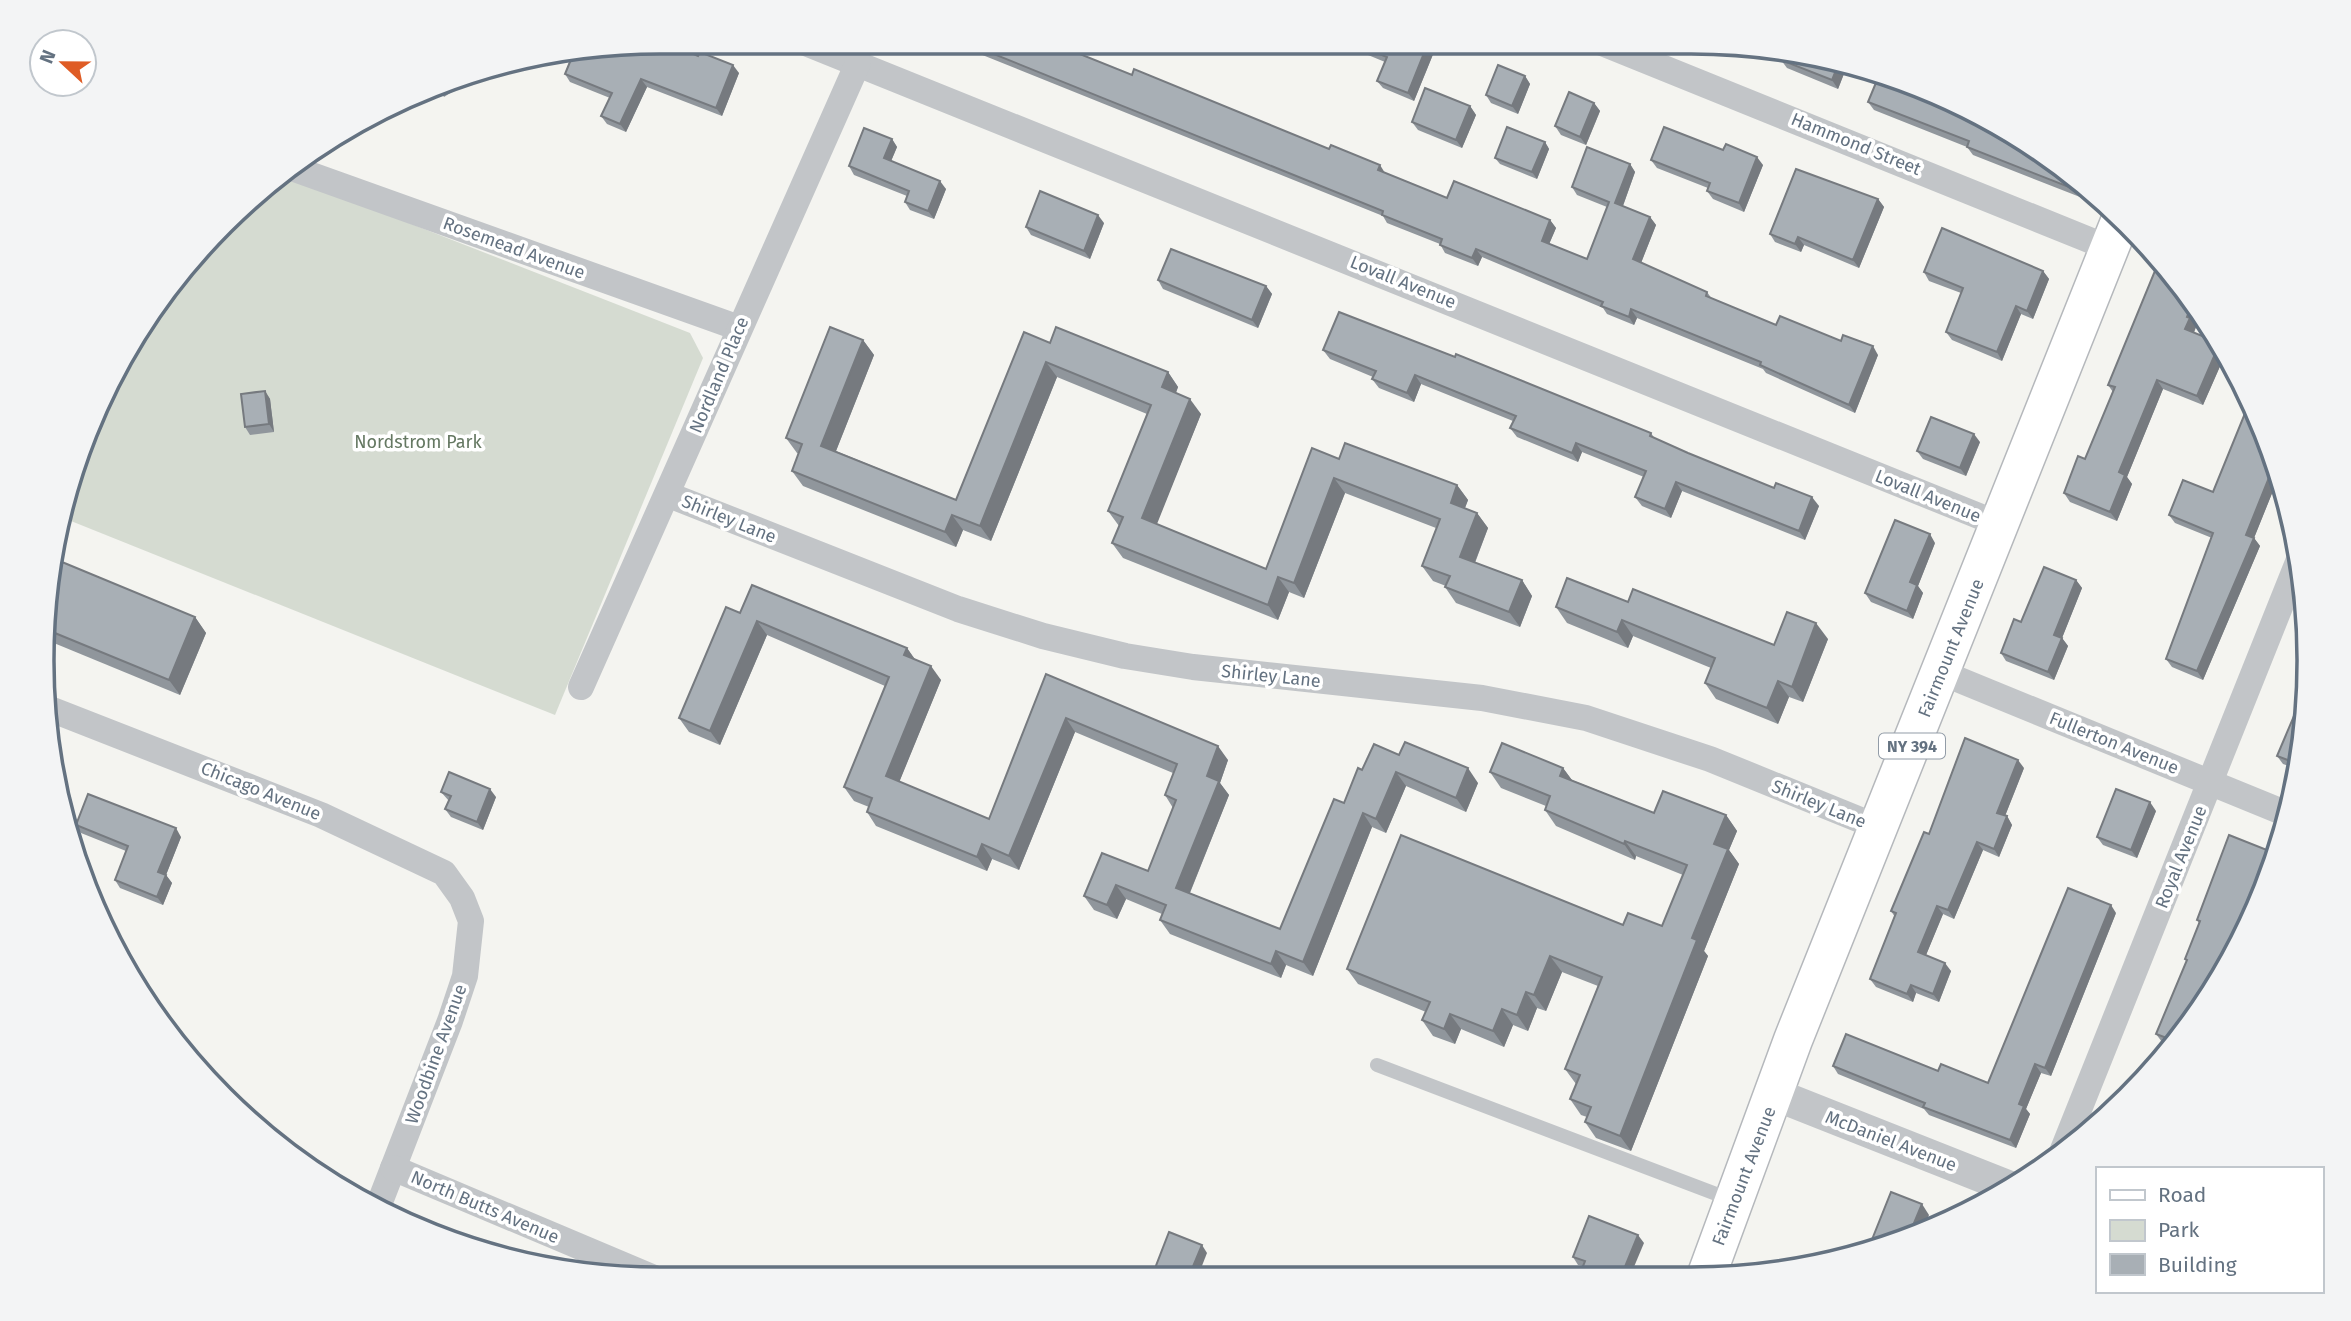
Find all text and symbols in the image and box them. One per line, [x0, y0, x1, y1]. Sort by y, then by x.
north arrow [28, 28, 98, 98]
text: N [35, 47, 61, 67]
street label: Hammond Street [1788, 108, 1925, 180]
street label: Rosemead Avenue [440, 212, 588, 284]
street label: Lovall Avenue [1347, 251, 1459, 313]
street label: Nordland Place [685, 313, 753, 437]
park label: Nordstrom Park [354, 431, 482, 453]
street label: Lovall Avenue [1872, 465, 1984, 527]
street label: Shirley Lane [679, 490, 779, 548]
street label: Fairmount Avenue [1913, 575, 1989, 721]
street label: Shirley Lane [1220, 660, 1322, 692]
street label: Fullerton Avenue [2046, 707, 2182, 779]
road number: NY 394 [1879, 734, 1945, 758]
street label: Chicago Avenue [198, 757, 324, 825]
street label: Shirley Lane [1769, 775, 1869, 833]
street label: Royal Avenue [2150, 802, 2212, 912]
street label: Woodbine Avenue [401, 981, 471, 1127]
street label: Fairmount Avenue [1707, 1103, 1781, 1249]
street label: McDaniel Avenue [1822, 1106, 1960, 1176]
street label: North Butts Avenue [408, 1166, 562, 1248]
legend [2096, 1167, 2323, 1293]
text: Road [2158, 1182, 2206, 1208]
text: Park [2158, 1217, 2200, 1243]
text: Building [2158, 1252, 2237, 1278]

